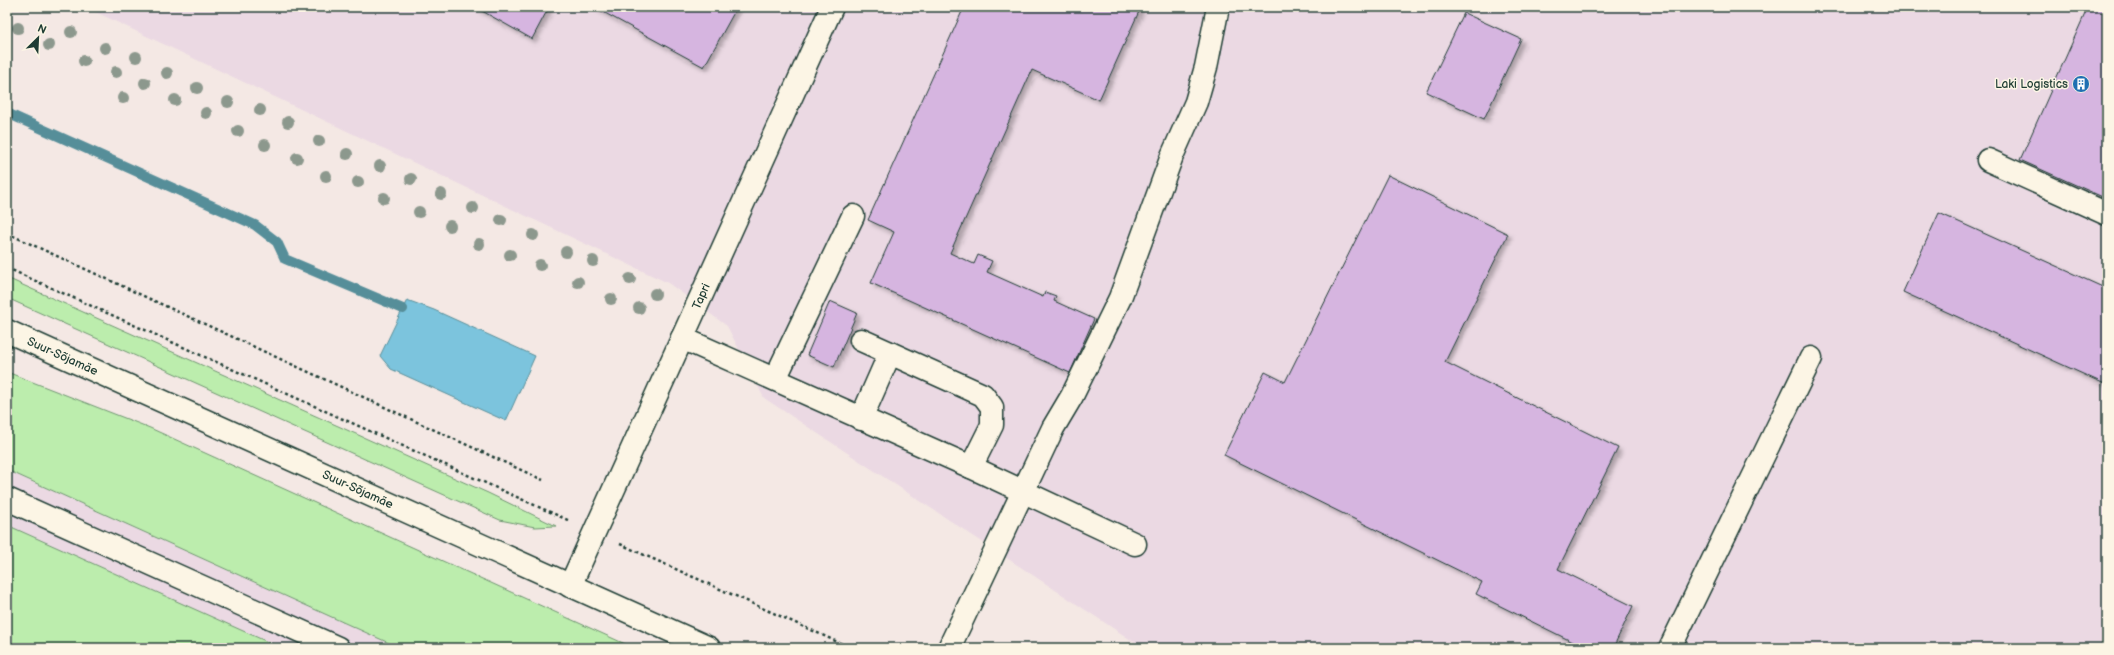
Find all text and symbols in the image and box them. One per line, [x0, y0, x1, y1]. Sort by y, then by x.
north arrow [18, 18, 58, 58]
text: N [35, 22, 48, 37]
building icon: Laki Logistics [2071, 74, 2091, 94]
place label: Laki Logistics [1995, 77, 2068, 92]
street label: Tapri [689, 281, 714, 312]
street label: Suur-Sõjamäe [24, 334, 100, 379]
street label: Suur-Sõjamäe [320, 467, 396, 512]

